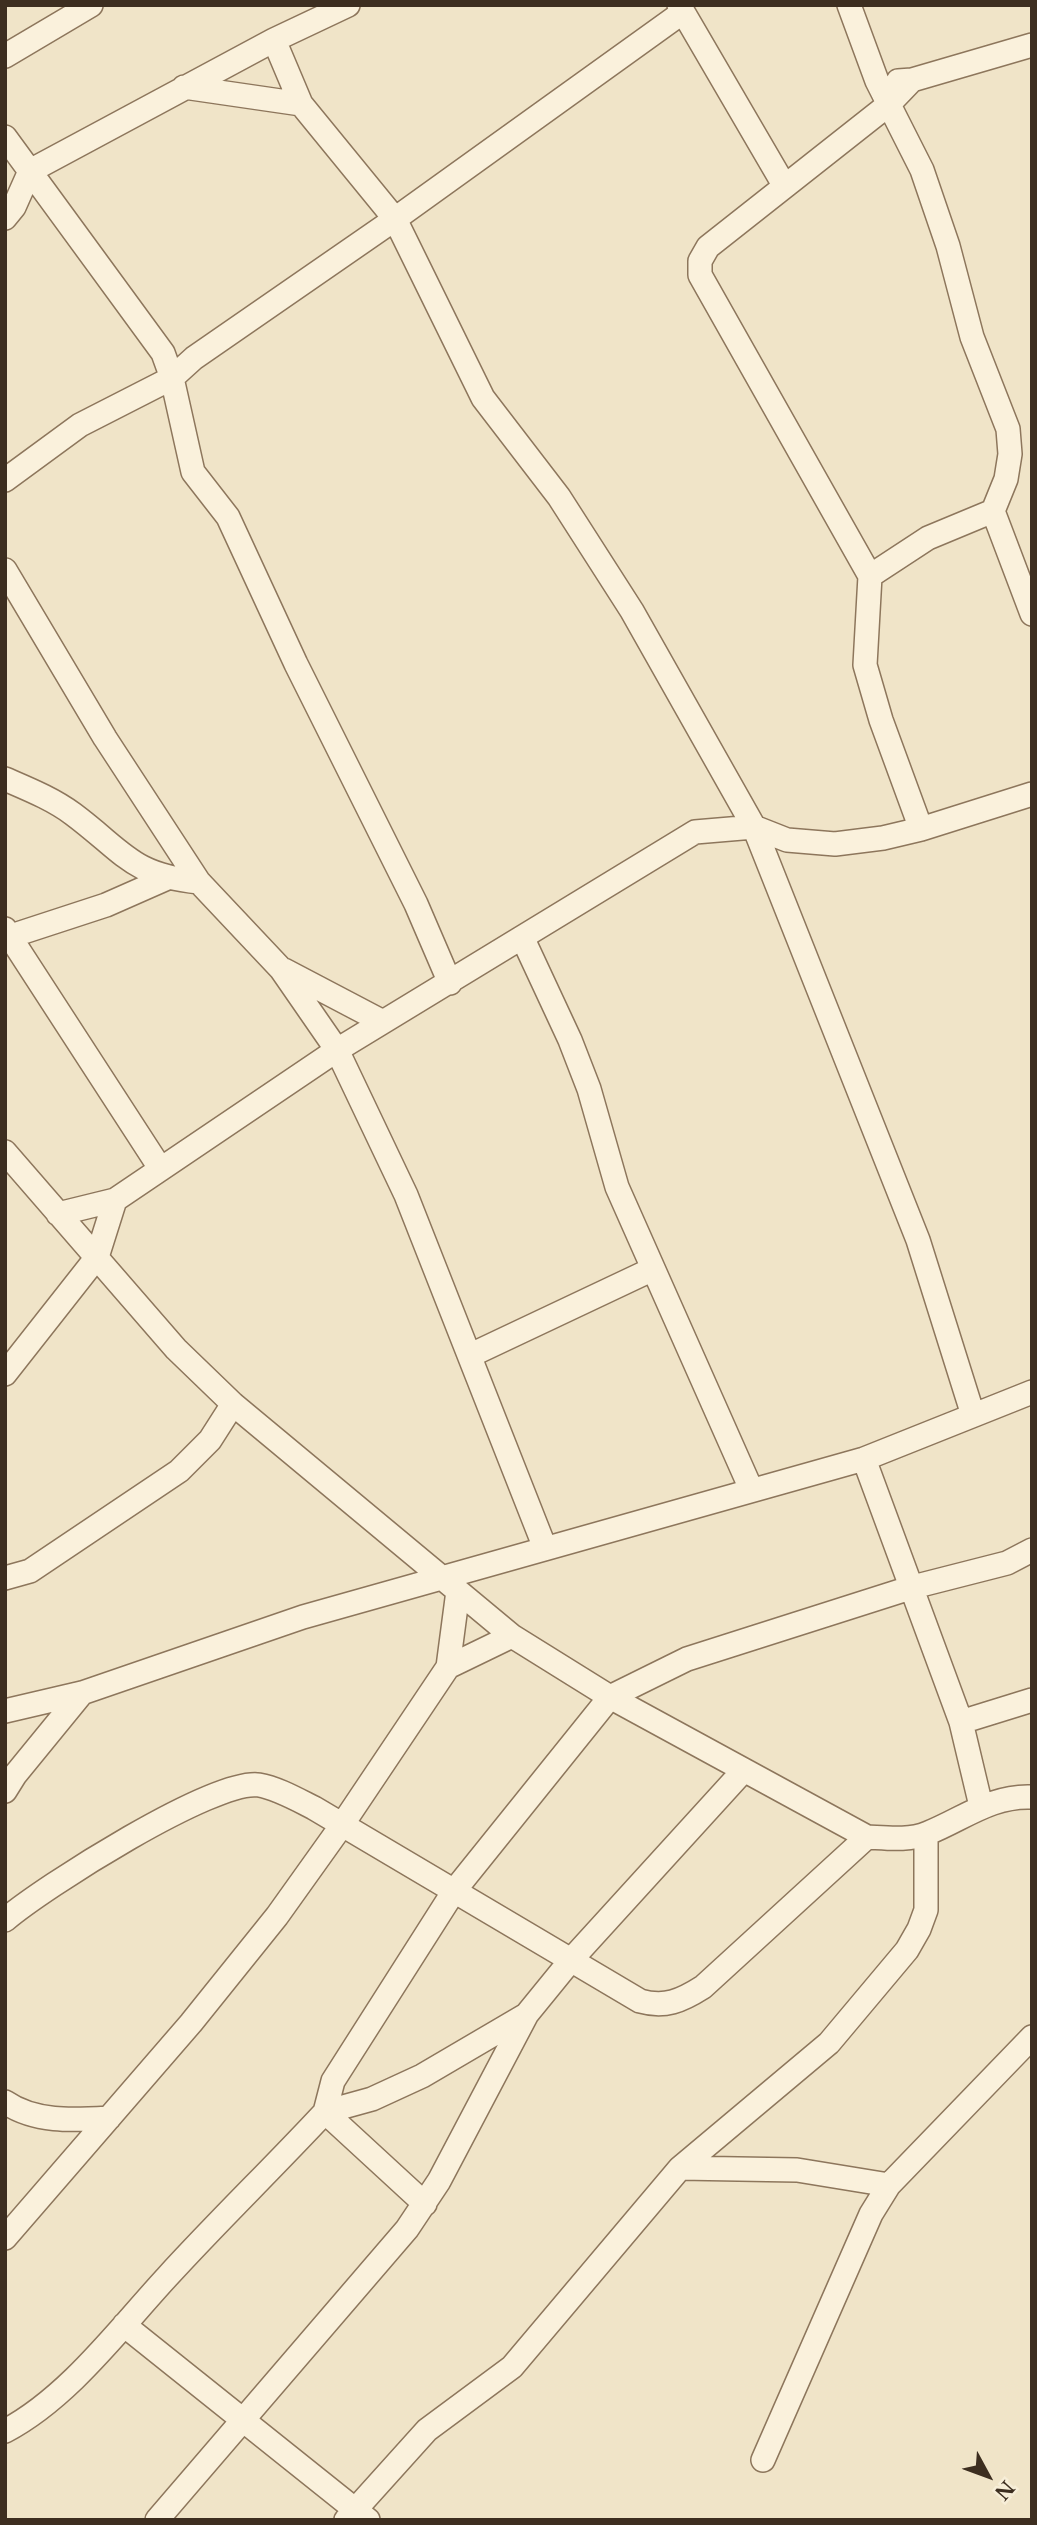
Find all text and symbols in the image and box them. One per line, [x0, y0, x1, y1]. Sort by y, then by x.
north arrow [953, 2441, 1023, 2511]
text: N [990, 2476, 1019, 2504]

